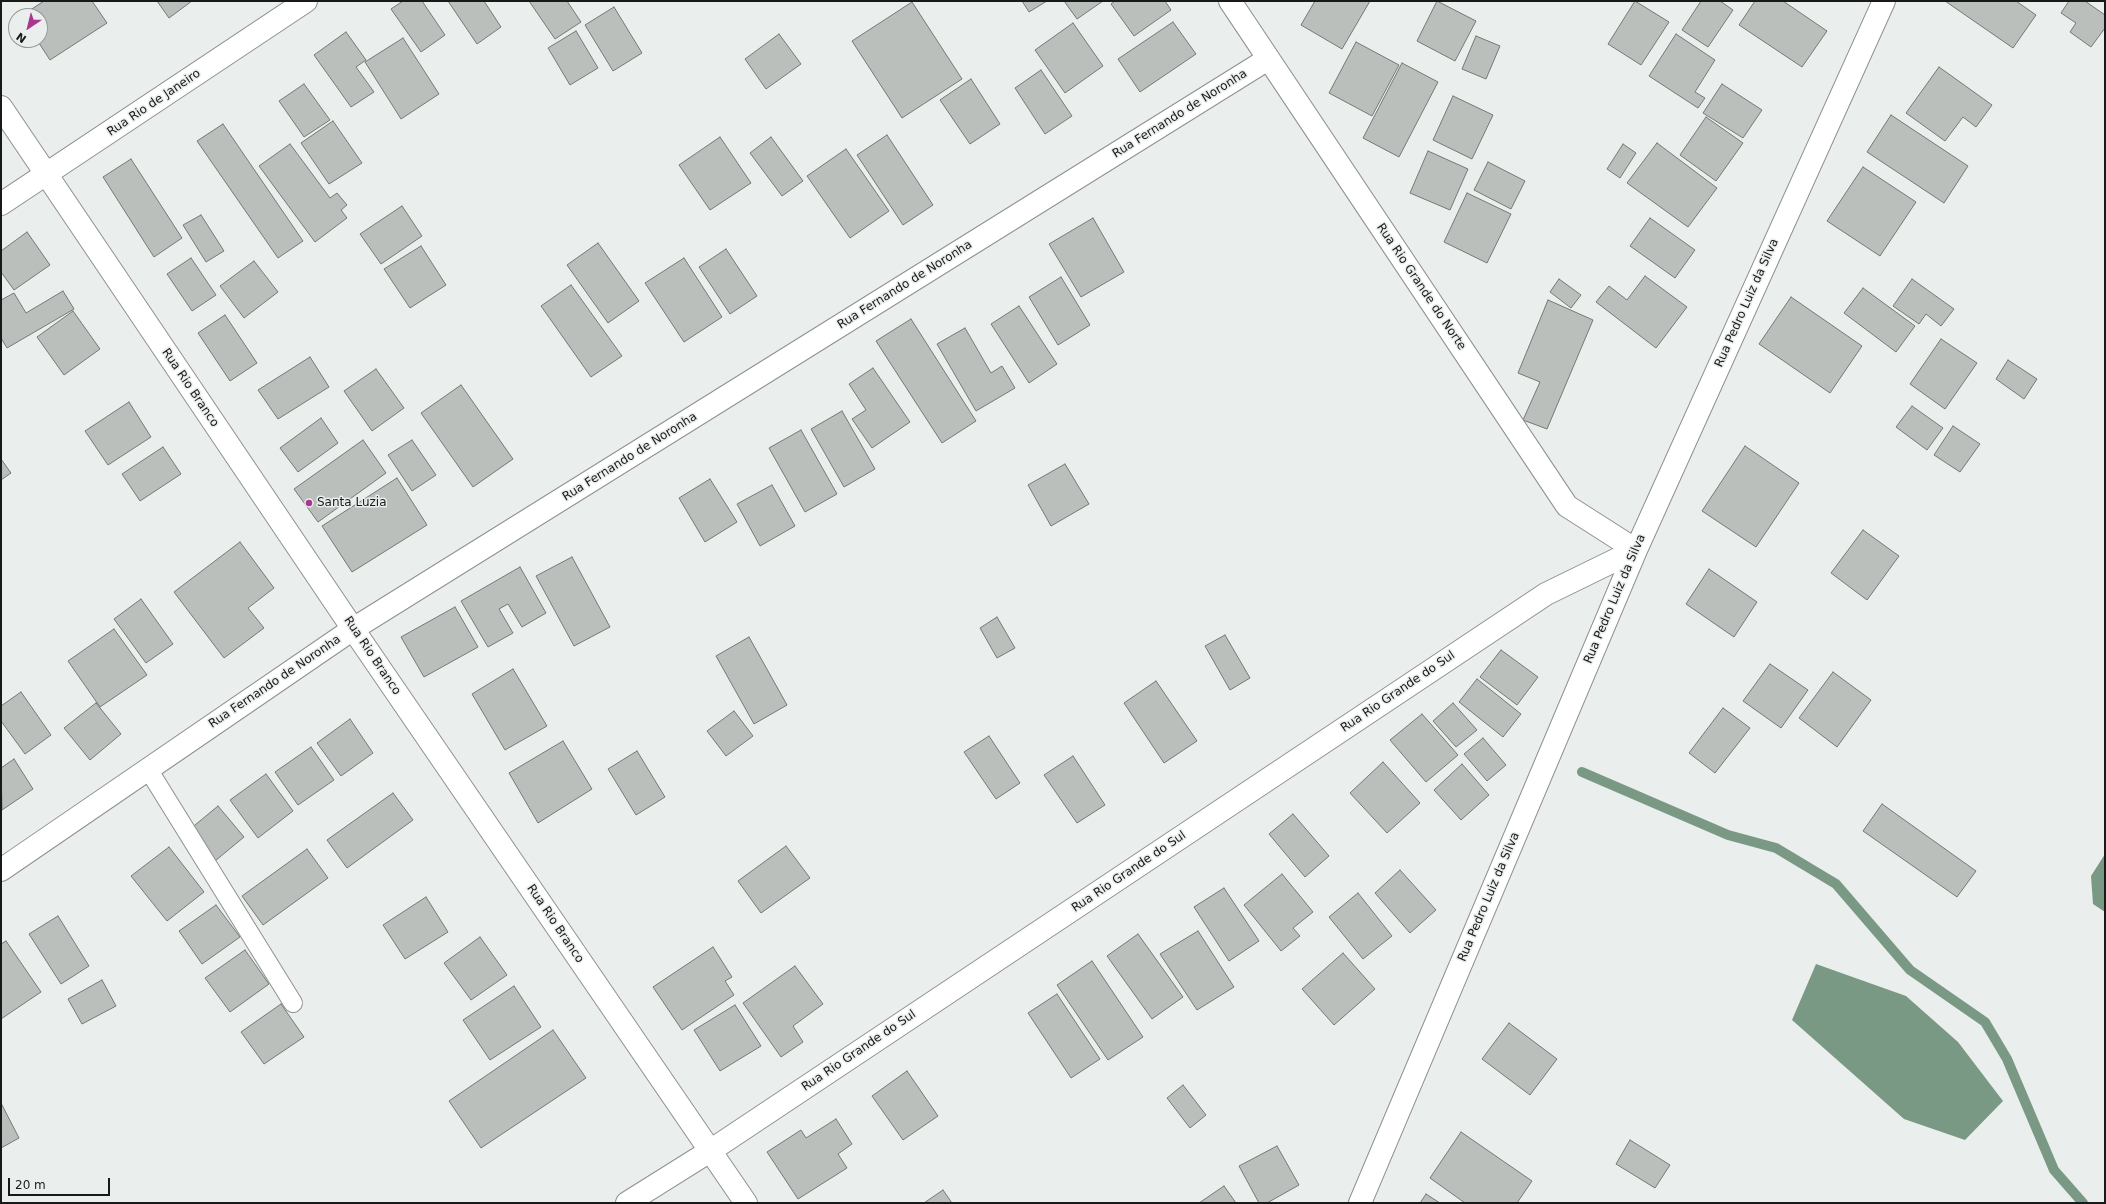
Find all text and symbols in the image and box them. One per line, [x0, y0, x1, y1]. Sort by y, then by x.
north arrow [8, 8, 48, 48]
text: N [14, 29, 29, 45]
street label: Rua Rio de Janeiro [105, 66, 203, 140]
street label: Rua Fernando de Noronha [1110, 67, 1250, 161]
street label: Rua Rio Grande do Norte [1373, 221, 1469, 353]
street label: Rua Pedro Luiz da Silva [1712, 236, 1782, 370]
street label: Rua Fernando de Noronha [835, 238, 975, 332]
street label: Rua Rio Branco [158, 346, 222, 430]
street label: Rua Fernando de Noronha [560, 410, 700, 504]
place label: Santa Luzia [317, 496, 387, 510]
marker: Santa Luzia [304, 498, 314, 508]
street label: Rua Pedro Luiz da Silva [1581, 532, 1649, 666]
street label: Rua Rio Branco [340, 614, 404, 698]
street label: Rua Fernando de Noronha [206, 632, 344, 732]
street label: Rua Rio Grande do Sul [1338, 648, 1458, 736]
street label: Rua Rio Grande do Sul [1069, 828, 1189, 916]
street label: Rua Pedro Luiz da Silva [1455, 830, 1523, 964]
street label: Rua Rio Branco [523, 882, 587, 966]
street label: Rua Rio Grande do Sul [799, 1007, 919, 1095]
scale bar [10, 1170, 112, 1196]
text: 20 m [15, 1178, 46, 1192]

